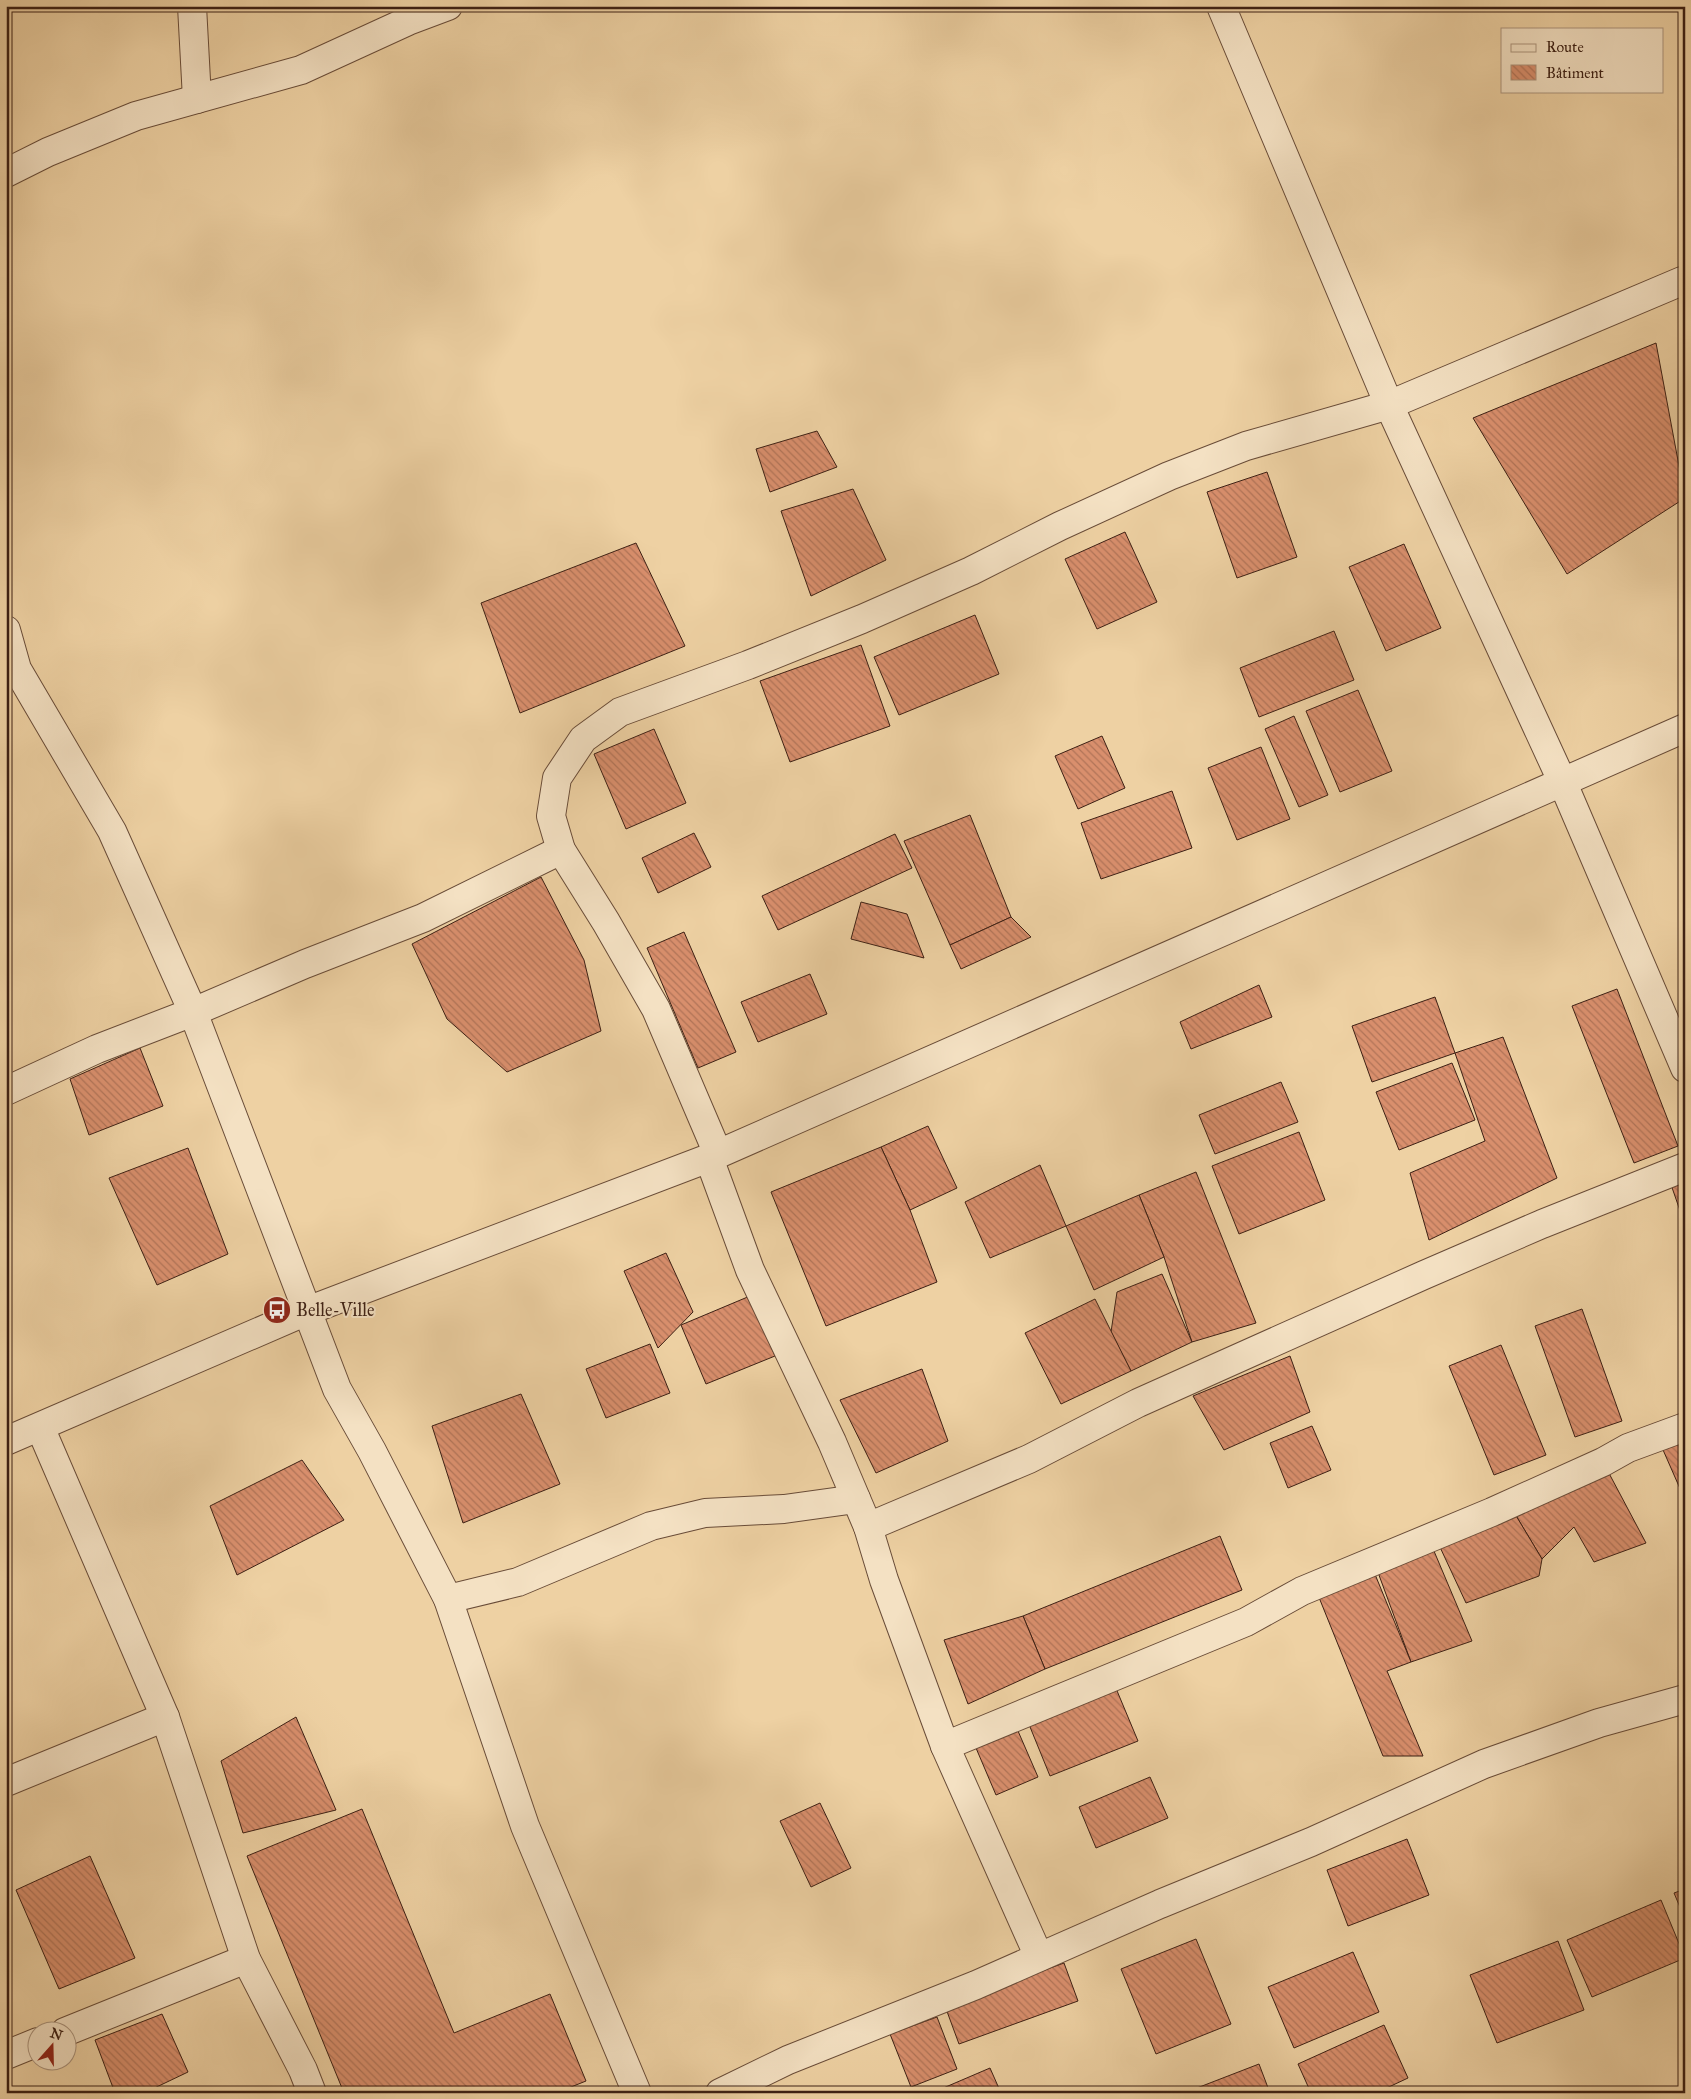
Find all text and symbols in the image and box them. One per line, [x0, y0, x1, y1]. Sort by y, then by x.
legend [1501, 28, 1664, 92]
text: Route [1546, 38, 1584, 56]
text: Bâtiment [1546, 64, 1605, 82]
bus stop icon: Belle-Ville [262, 1295, 292, 1325]
place label: Belle-Ville [296, 1299, 375, 1321]
north arrow [28, 2022, 78, 2072]
text: N [48, 2024, 65, 2044]

